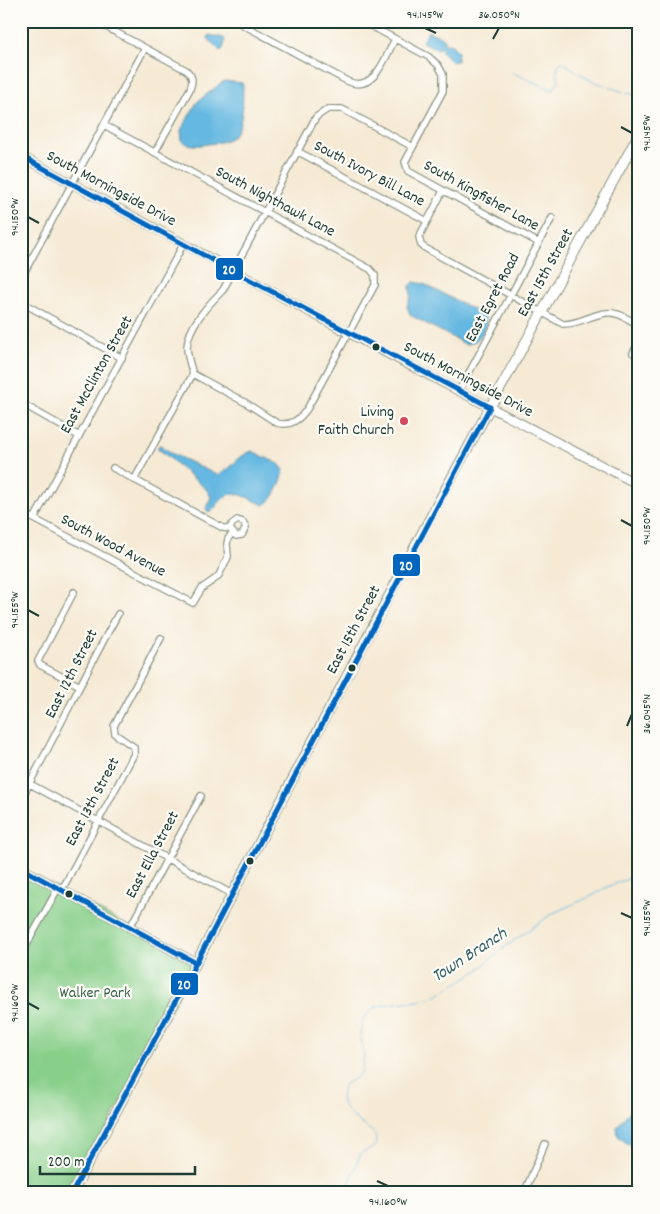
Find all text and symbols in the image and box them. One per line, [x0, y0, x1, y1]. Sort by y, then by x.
text: 94.145°W [407, 7, 443, 24]
text: 36.050°N [478, 7, 520, 24]
text: 94.145°W [639, 115, 656, 151]
street label: South Ivory Bill Lane [309, 135, 429, 213]
street label: South Morningside Drive [42, 145, 180, 233]
street label: South Kingfisher Lane [419, 155, 543, 237]
street label: South Nighthawk Lane [211, 161, 339, 243]
text: 94.150°W [7, 198, 24, 236]
street label: East 15th Street [512, 225, 580, 321]
street label: East Egret Road [460, 249, 526, 347]
line badge: 20 [215, 257, 244, 281]
text: 20 [222, 261, 236, 281]
street label: East McClinton Street [55, 312, 139, 438]
street label: South Morningside Drive [399, 336, 537, 424]
unlabelled marker [371, 342, 381, 352]
place label: Living Faith Church [318, 401, 394, 442]
marker: Living Faith Church [398, 415, 410, 427]
text: 94.150°W [639, 507, 656, 545]
street label: South Wood Avenue [56, 509, 170, 583]
line badge: 20 [392, 553, 421, 577]
text: 20 [399, 557, 413, 577]
street label: East 15th Street [321, 581, 387, 679]
text: 94.155°W [7, 591, 24, 628]
street label: East 12th Street [40, 625, 104, 723]
unlabelled marker [347, 663, 357, 673]
text: 36.045°N [639, 694, 656, 734]
street label: East 13th Street [60, 753, 126, 850]
street label: East Ella Street [120, 807, 186, 903]
unlabelled marker [245, 856, 255, 866]
unlabelled marker [64, 889, 74, 899]
text: 94.155°W [639, 899, 656, 936]
water label: Town Branch [428, 922, 513, 990]
line badge: 20 [170, 972, 199, 996]
text: 20 [177, 976, 191, 996]
park label: Walker Park [60, 982, 130, 1005]
text: 94.160°W [7, 984, 24, 1022]
scale bar [40, 1144, 195, 1176]
text: 200 m [48, 1152, 85, 1174]
text: 94.160°W [369, 1194, 407, 1211]

